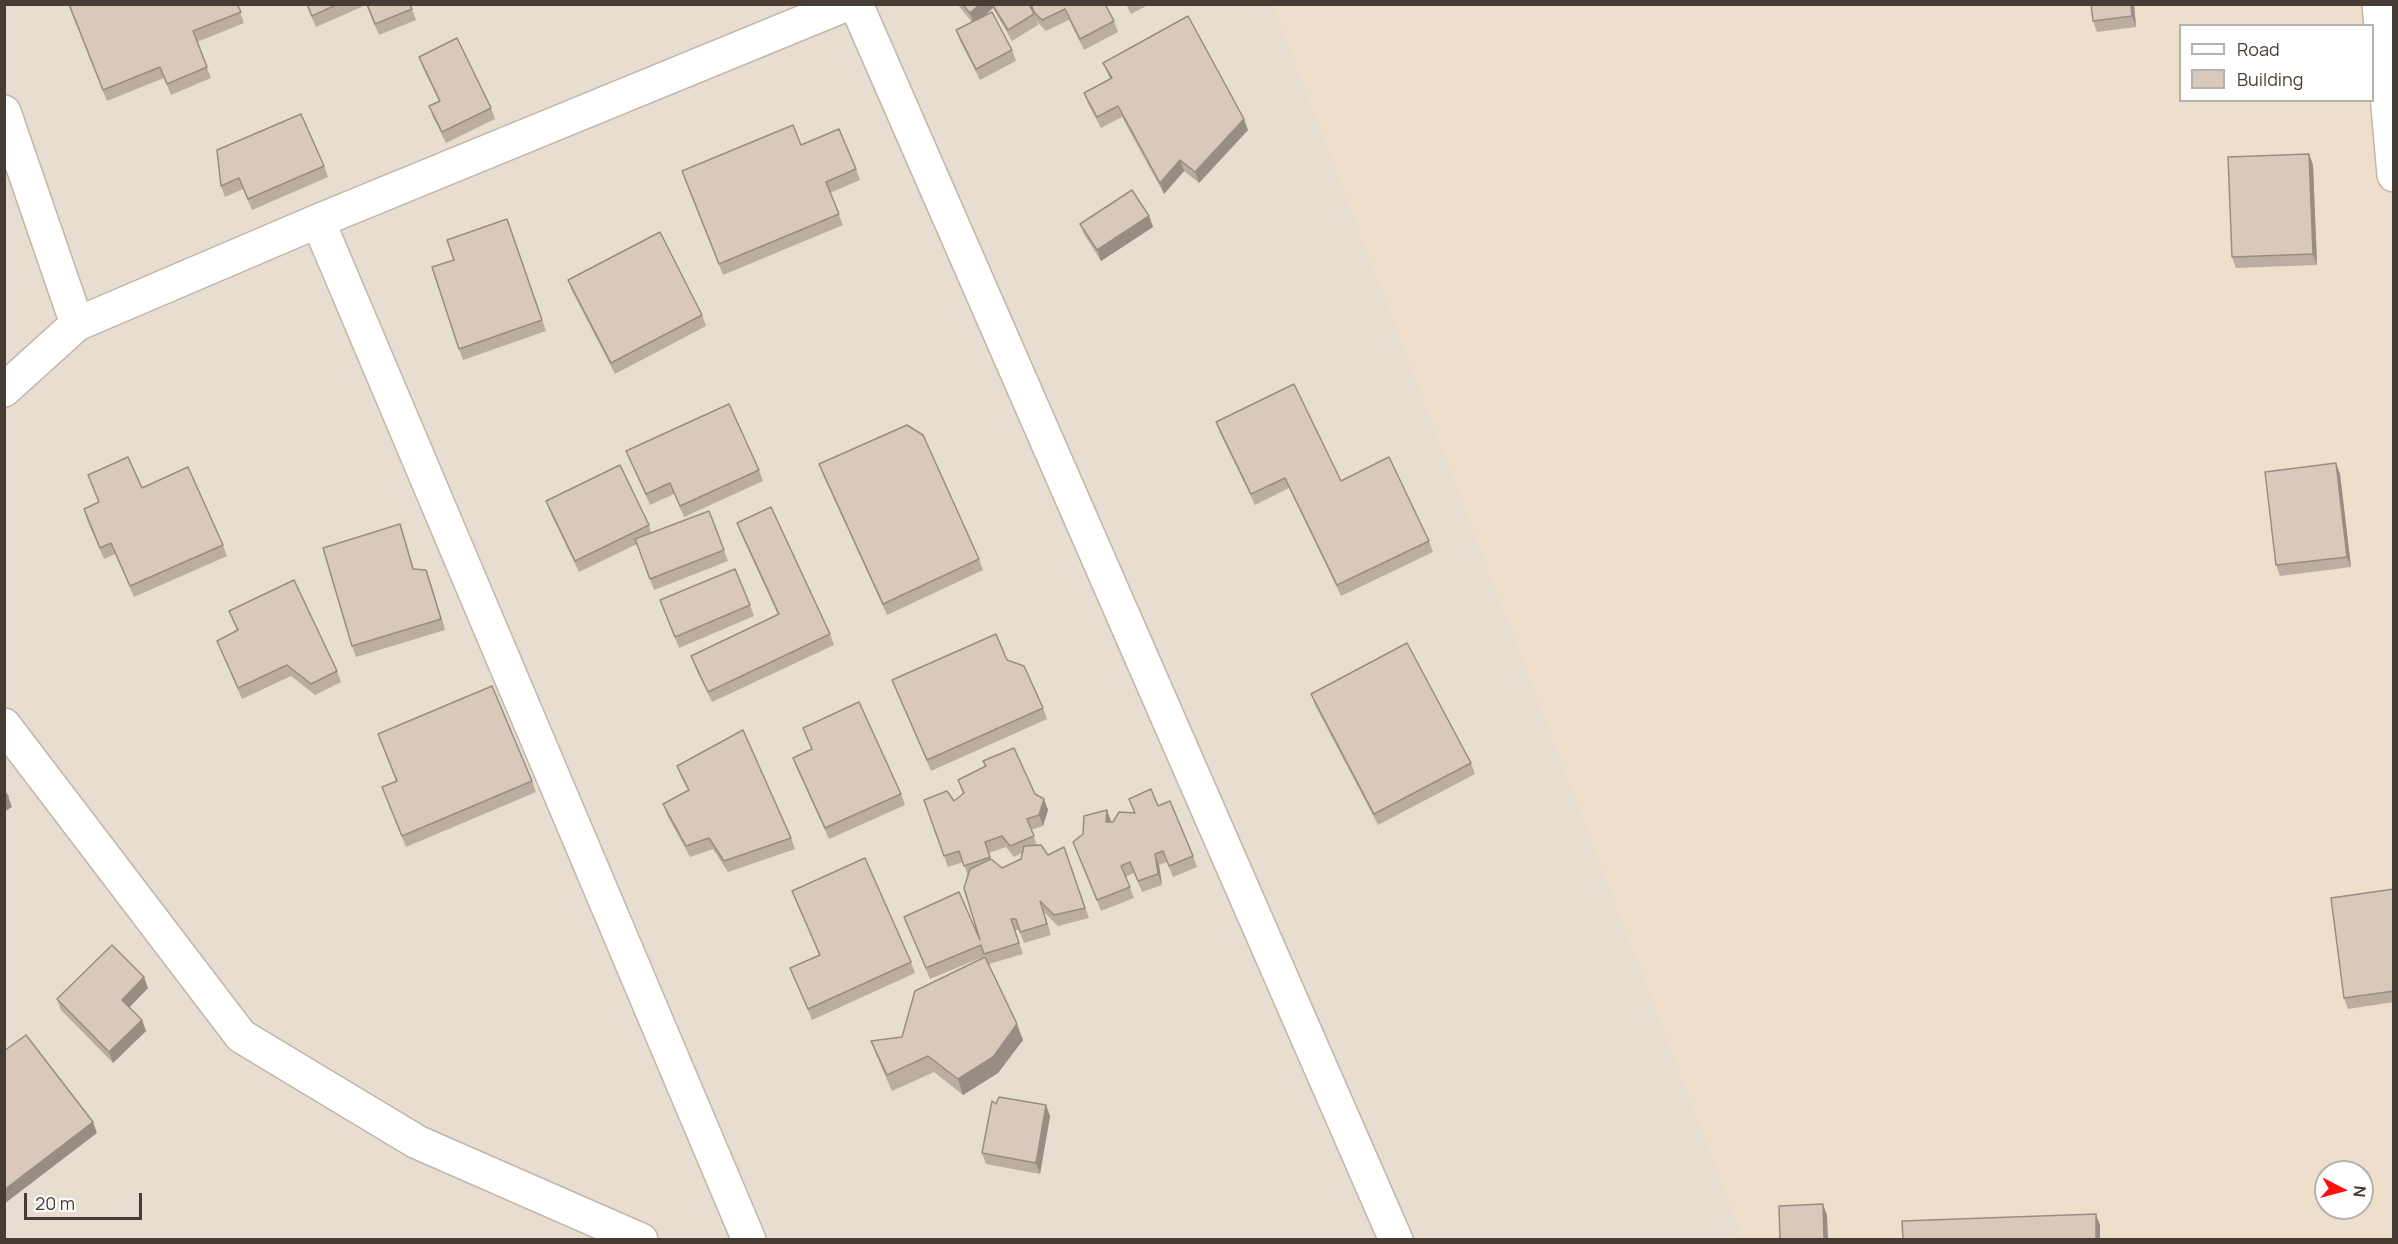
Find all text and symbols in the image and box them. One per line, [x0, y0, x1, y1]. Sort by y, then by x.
legend [2179, 24, 2374, 102]
text: Road [2237, 37, 2280, 61]
text: Building [2237, 67, 2303, 91]
north arrow [2314, 1160, 2374, 1220]
scale bar [27, 1181, 146, 1219]
text: N [2348, 1185, 2371, 1199]
text: 20 m [35, 1191, 75, 1215]

